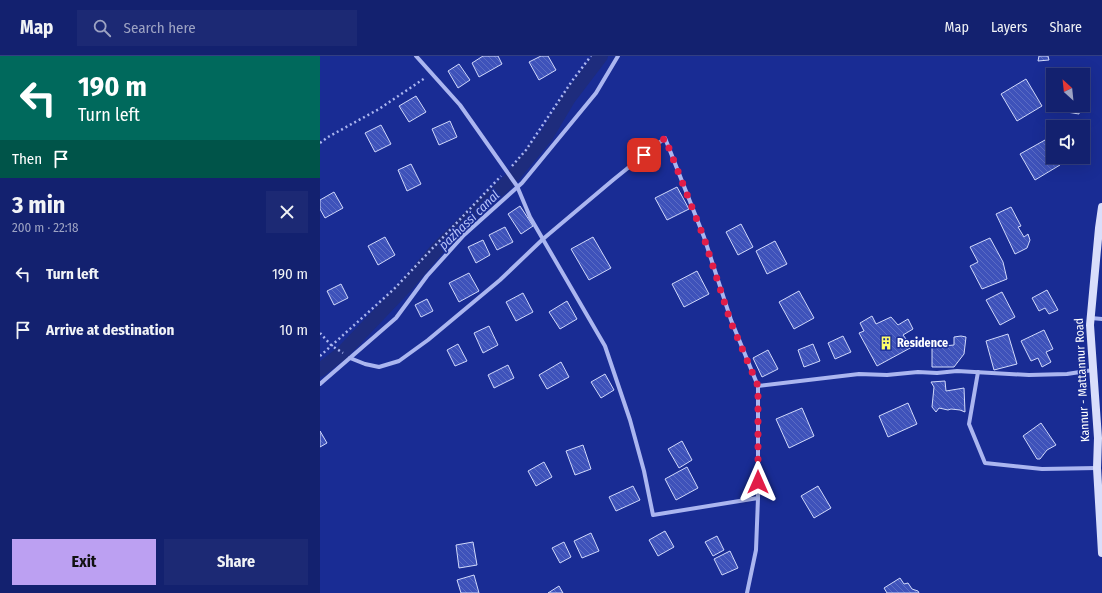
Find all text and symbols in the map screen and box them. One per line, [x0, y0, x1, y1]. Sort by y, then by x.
search box [77, 10, 357, 46]
text: Map [20, 16, 53, 39]
icon: search [91, 17, 113, 39]
text: Search here [123, 19, 196, 37]
text: Map [945, 19, 969, 36]
text: Layers [991, 19, 1027, 36]
text: Share [1049, 19, 1082, 36]
north arrow [1046, 68, 1090, 112]
map controls [1046, 68, 1090, 164]
text: 190 m [78, 70, 147, 103]
icon: left [12, 72, 64, 124]
text: Turn left [78, 104, 140, 126]
button: sound [1046, 120, 1090, 164]
pin [627, 138, 661, 172]
icon: arrive [633, 144, 655, 166]
icon: arrive [50, 148, 72, 170]
text: Then [12, 150, 42, 168]
water label: pazhassi canal [436, 187, 503, 253]
text: 3 min [12, 191, 65, 219]
button: close [266, 191, 308, 233]
text: 200 m · 22:18 [12, 220, 78, 235]
icon: left [12, 263, 34, 285]
text: Turn left [46, 265, 99, 283]
text: 190 m [272, 265, 308, 283]
street label: Kannur - Mattannur Road [1072, 318, 1092, 442]
icon: arrive [12, 319, 34, 341]
text: Arrive at destination [46, 321, 174, 339]
text: 10 m [279, 321, 308, 339]
building icon: Residence [878, 335, 894, 351]
place label: Residence [897, 336, 948, 350]
position arrow [737, 461, 779, 503]
button: Exit [12, 539, 156, 585]
button: Share [164, 539, 308, 585]

